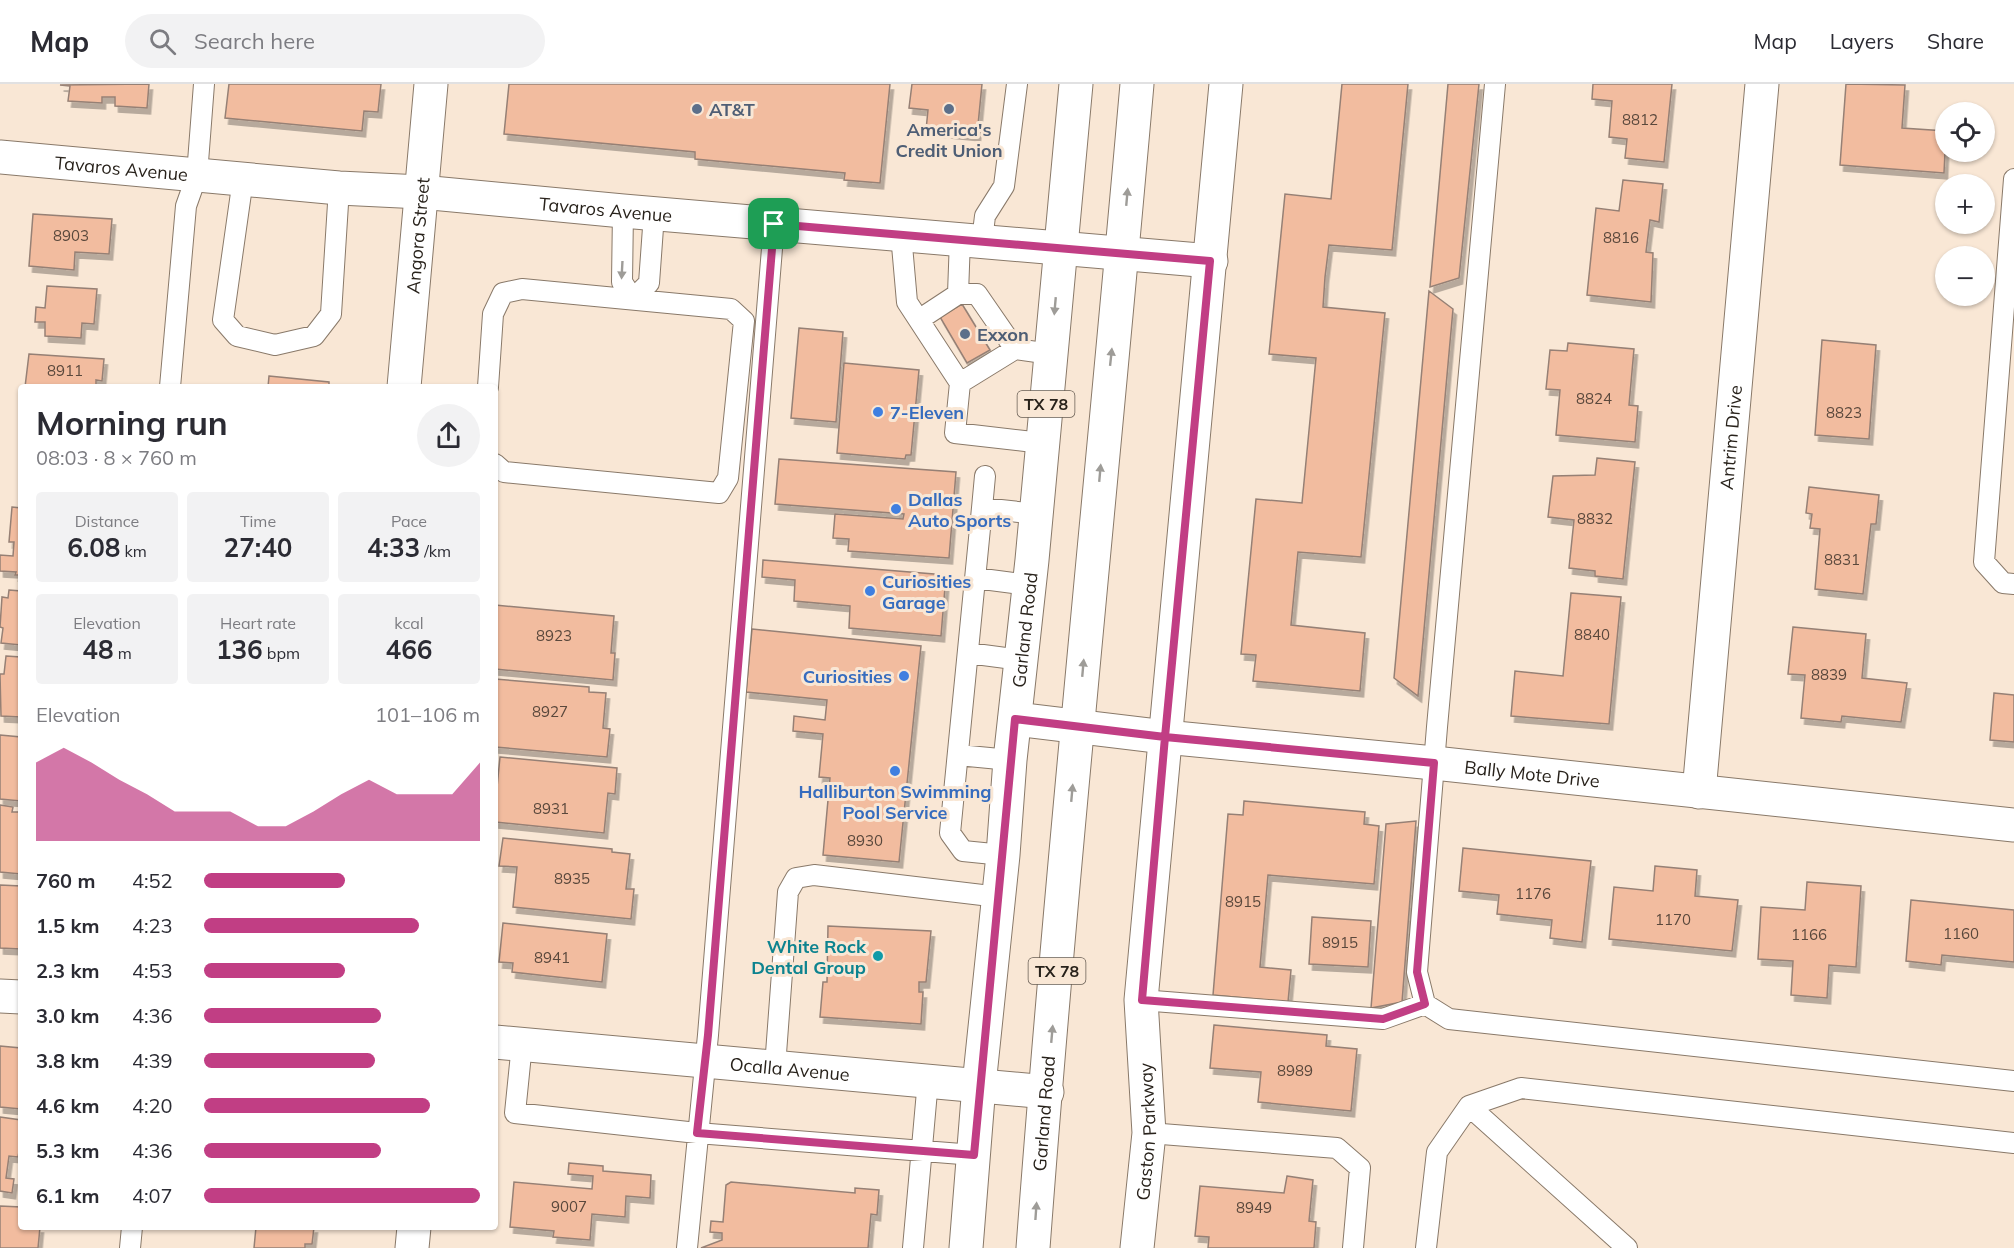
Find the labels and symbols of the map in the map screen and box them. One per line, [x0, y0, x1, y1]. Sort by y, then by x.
place label: AT&T [709, 98, 755, 121]
marker: AT&T [690, 102, 704, 116]
marker: America's Credit Union [942, 102, 956, 116]
house number: 8812 [1622, 110, 1658, 129]
place label: America's Credit Union [895, 118, 1003, 162]
street label: Tavaros Avenue [54, 151, 189, 186]
street label: Angora Street [401, 176, 434, 295]
one-way arrow [1122, 187, 1132, 206]
street label: Tavaros Avenue [538, 192, 673, 227]
pin [748, 198, 799, 249]
house number: 8903 [53, 226, 89, 245]
house number: 8816 [1603, 228, 1639, 247]
one-way arrow [618, 260, 627, 279]
one-way arrow [1051, 297, 1060, 316]
place label: Exxon [977, 323, 1029, 346]
marker: Exxon [958, 327, 972, 341]
one-way arrow [1106, 347, 1116, 366]
house number: 8911 [47, 361, 83, 380]
street label: Antrim Drive [1714, 384, 1747, 491]
house number: 8824 [1576, 389, 1612, 408]
road number: TX 78 [1018, 391, 1074, 417]
place label: 7-Eleven [890, 401, 964, 424]
house number: 8823 [1826, 403, 1862, 422]
marker: 7-Eleven [871, 405, 885, 419]
one-way arrow [1095, 464, 1105, 483]
place label: Dallas Auto Sports [908, 488, 1011, 532]
marker: Dallas Auto Sports [889, 502, 903, 516]
house number: 8832 [1577, 509, 1613, 528]
house number: 8831 [1824, 550, 1860, 569]
place label: Curiosities Garage [882, 570, 971, 614]
street label: Garland Road [1007, 571, 1042, 689]
marker: Curiosities Garage [863, 584, 877, 598]
house number: 8840 [1574, 625, 1610, 644]
house number: 8923 [536, 626, 572, 645]
one-way arrow [1078, 658, 1088, 677]
place label: Curiosities [803, 665, 892, 688]
house number: 8839 [1811, 665, 1847, 684]
marker: Curiosities [897, 669, 911, 683]
house number: 8927 [532, 702, 568, 721]
street label: Bally Mote Drive [1463, 755, 1601, 792]
marker: Halliburton Swimming Pool Service [888, 764, 902, 778]
place label: Halliburton Swimming Pool Service [799, 780, 992, 824]
one-way arrow [1067, 783, 1077, 802]
house number: 8931 [533, 799, 569, 818]
house number: 8930 [847, 831, 883, 850]
house number: 8935 [554, 869, 590, 888]
house number: 1176 [1515, 884, 1551, 903]
house number: 8915 [1225, 892, 1261, 911]
house number: 1170 [1655, 910, 1691, 929]
house number: 1160 [1943, 924, 1979, 943]
house number: 1166 [1791, 925, 1827, 944]
house number: 8915 [1322, 933, 1358, 952]
place label: White Rock Dental Group [751, 935, 867, 979]
house number: 8941 [534, 948, 570, 967]
marker: White Rock Dental Group [871, 949, 885, 963]
road number: TX 78 [1028, 958, 1086, 984]
one-way arrow [1047, 1024, 1057, 1043]
street label: Ocalla Avenue [729, 1052, 851, 1086]
street label: Garland Road [1027, 1055, 1060, 1172]
house number: 8989 [1277, 1061, 1313, 1080]
street label: Gaston Parkway [1131, 1062, 1161, 1201]
house number: 9007 [551, 1197, 587, 1216]
house number: 8949 [1236, 1198, 1272, 1217]
one-way arrow [1031, 1201, 1041, 1220]

